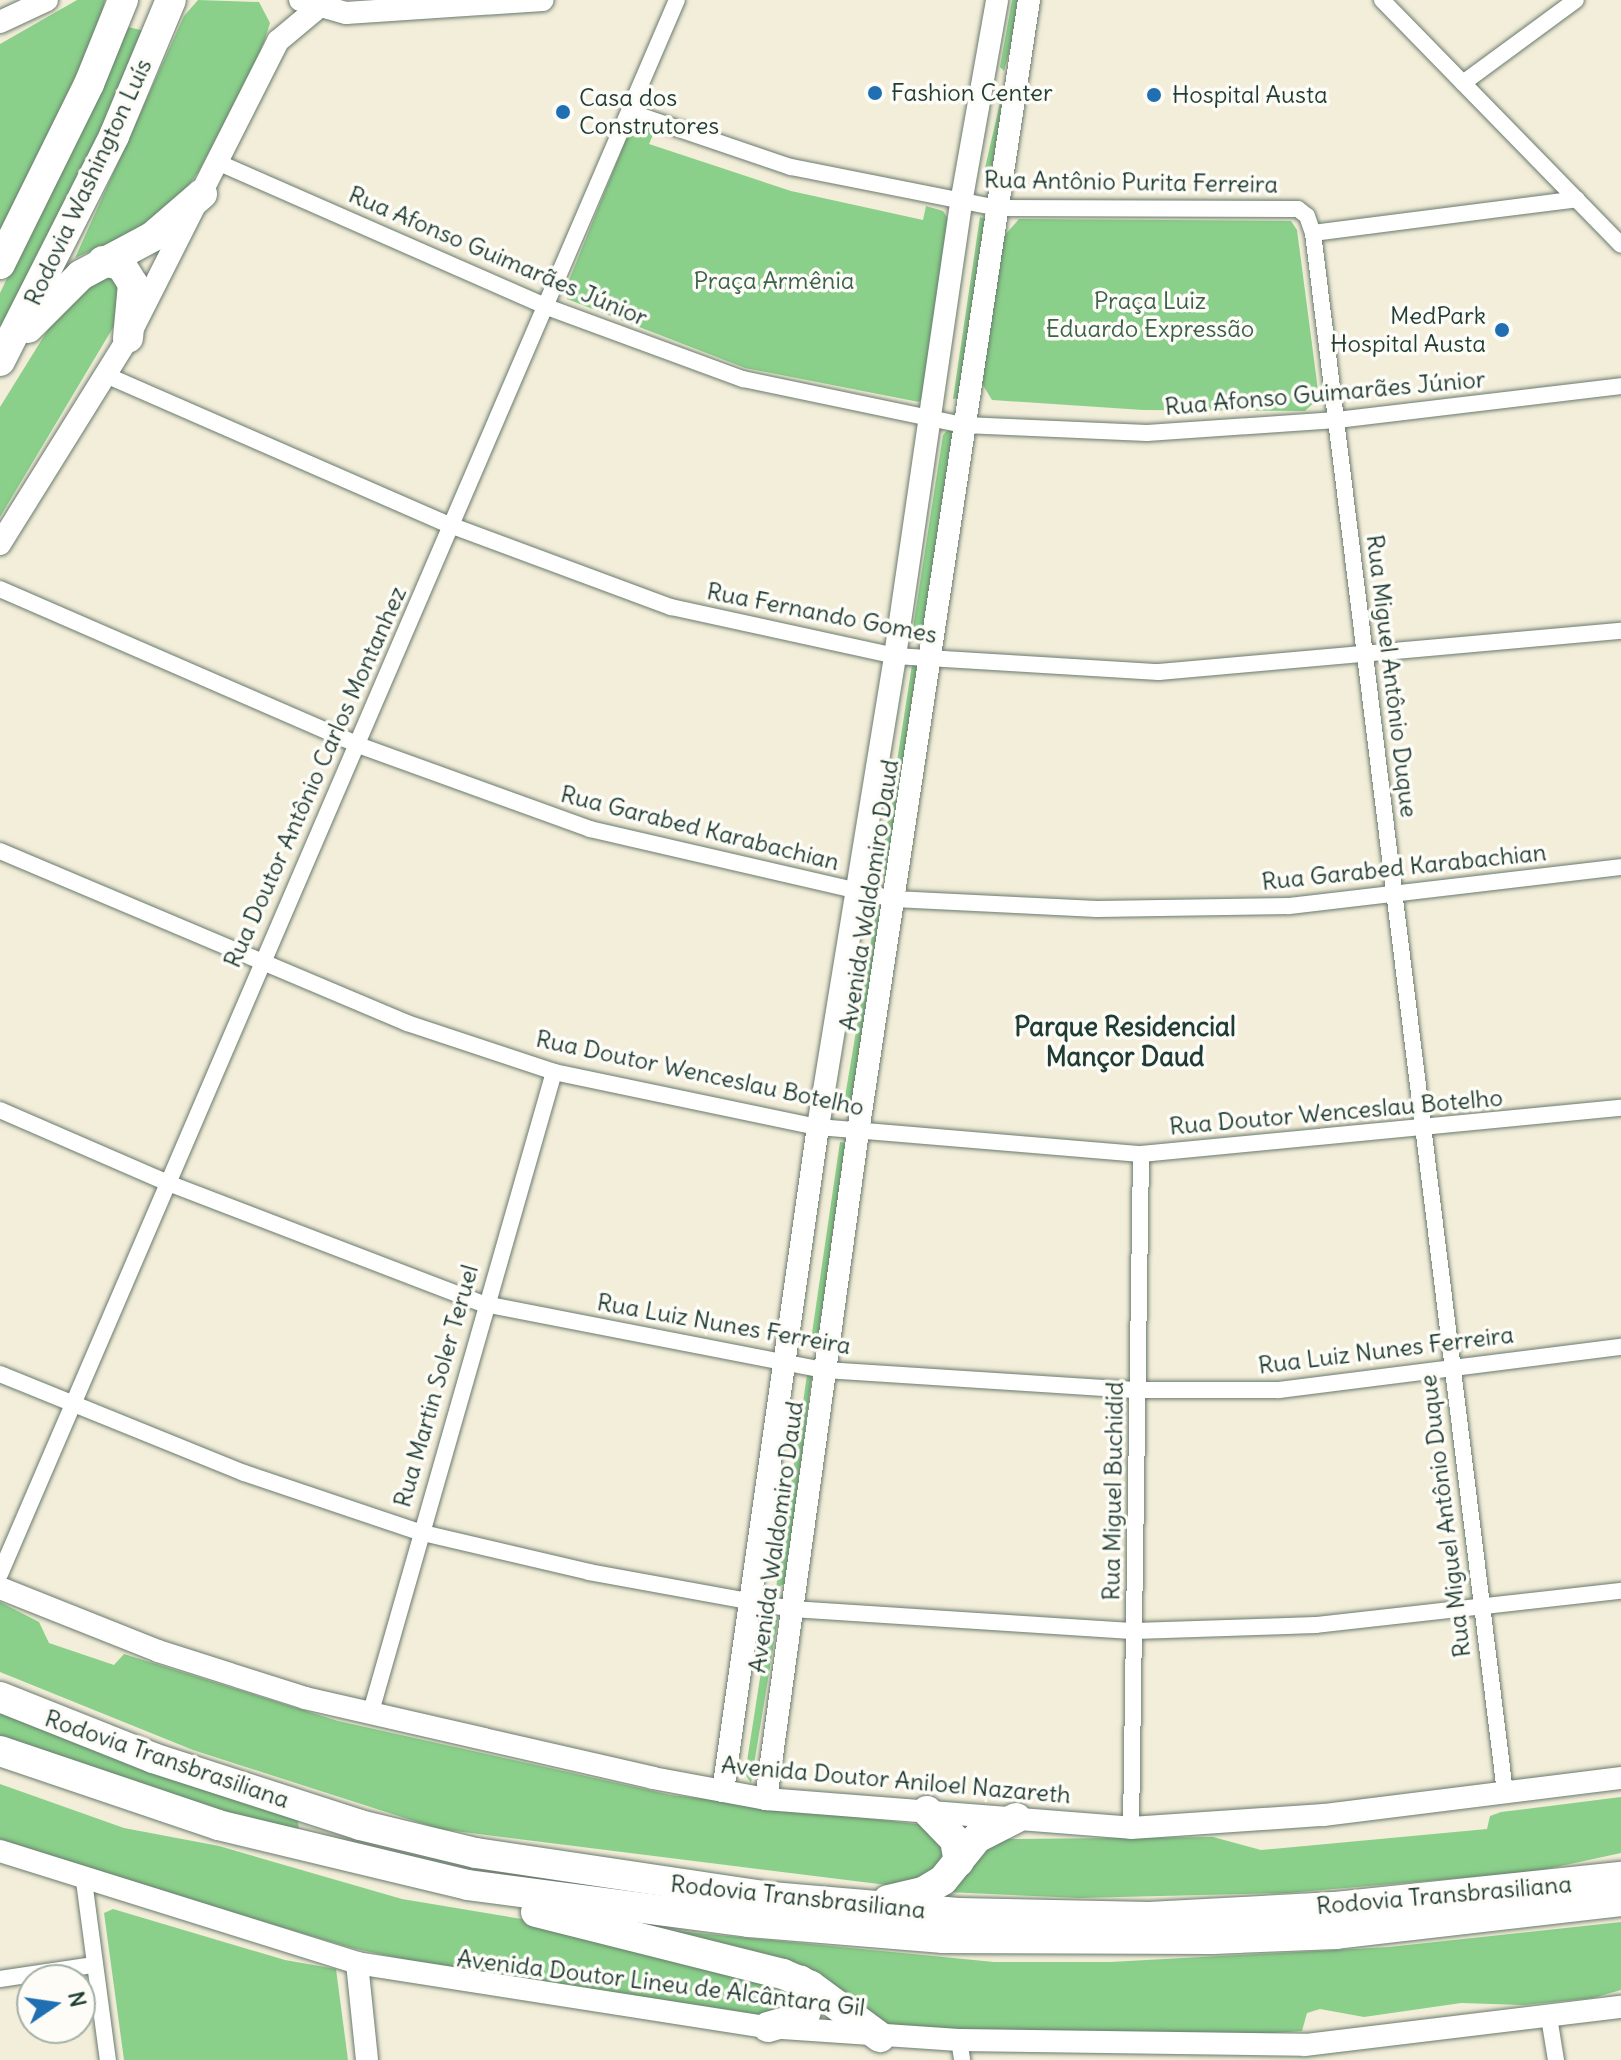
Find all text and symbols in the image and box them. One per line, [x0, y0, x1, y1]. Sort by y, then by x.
street label: Rodovia Washington Luís [18, 54, 158, 310]
place label: Fashion Center [891, 79, 1053, 107]
place label: Hospital Austa [1172, 81, 1328, 109]
place label: Casa dos Construtores [579, 84, 719, 140]
marker: Fashion Center [866, 84, 884, 102]
marker: Hospital Austa [1143, 84, 1165, 106]
marker: Casa dos Construtores [554, 103, 572, 121]
street label: Rua Antônio Purita Ferreira [984, 165, 1278, 199]
street label: Rua Afonso Guimarães Júnior [344, 180, 652, 332]
park label: Praça Armênia [693, 267, 855, 295]
park label: Praça Luiz Eduardo Expressão [1046, 287, 1254, 343]
place label: MedPark Hospital Austa [1330, 302, 1486, 358]
marker: MedPark Hospital Austa [1493, 321, 1511, 339]
street label: Rua Afonso Guimarães Júnior [1164, 365, 1486, 421]
street label: Rua Miguel Antônio Duque [1360, 533, 1424, 819]
street label: Rua Fernando Gomes [704, 577, 940, 649]
street label: Rua Doutor Antônio Carlos Montanhez [218, 582, 412, 972]
street label: Avenida Waldomiro Daud [833, 757, 905, 1033]
street label: Rua Garabed Karabachian [558, 779, 842, 877]
street label: Rua Garabed Karabachian [1260, 838, 1548, 896]
district label: Parque Residencial Mançor Daud [1014, 1011, 1236, 1072]
street label: Rua Doutor Wenceslau Botelho [533, 1024, 867, 1122]
street label: Rua Doutor Wenceslau Botelho [1168, 1083, 1504, 1141]
street label: Rua Martin Soler Teruel [388, 1262, 484, 1510]
street label: Rua Luiz Nunes Ferreira [595, 1287, 853, 1361]
street label: Rua Luiz Nunes Ferreira [1257, 1320, 1515, 1380]
street label: Rua Miguel Antônio Duque [1413, 1373, 1477, 1659]
street label: Rua Miguel Buchidid [1097, 1381, 1129, 1601]
street label: Avenida Waldomiro Daud [743, 1399, 809, 1675]
street label: Rodovia Transbrasiliana [41, 1704, 293, 1814]
street label: Avenida Doutor Aniloel Nazareth [720, 1750, 1072, 1810]
street label: Rodovia Transbrasiliana [669, 1869, 927, 1925]
street label: Rodovia Transbrasiliana [1315, 1869, 1573, 1921]
street label: Avenida Doutor Lineu de Alcântara Gil [455, 1944, 867, 2022]
north arrow [16, 1964, 96, 2044]
text: N [62, 1988, 93, 2010]

